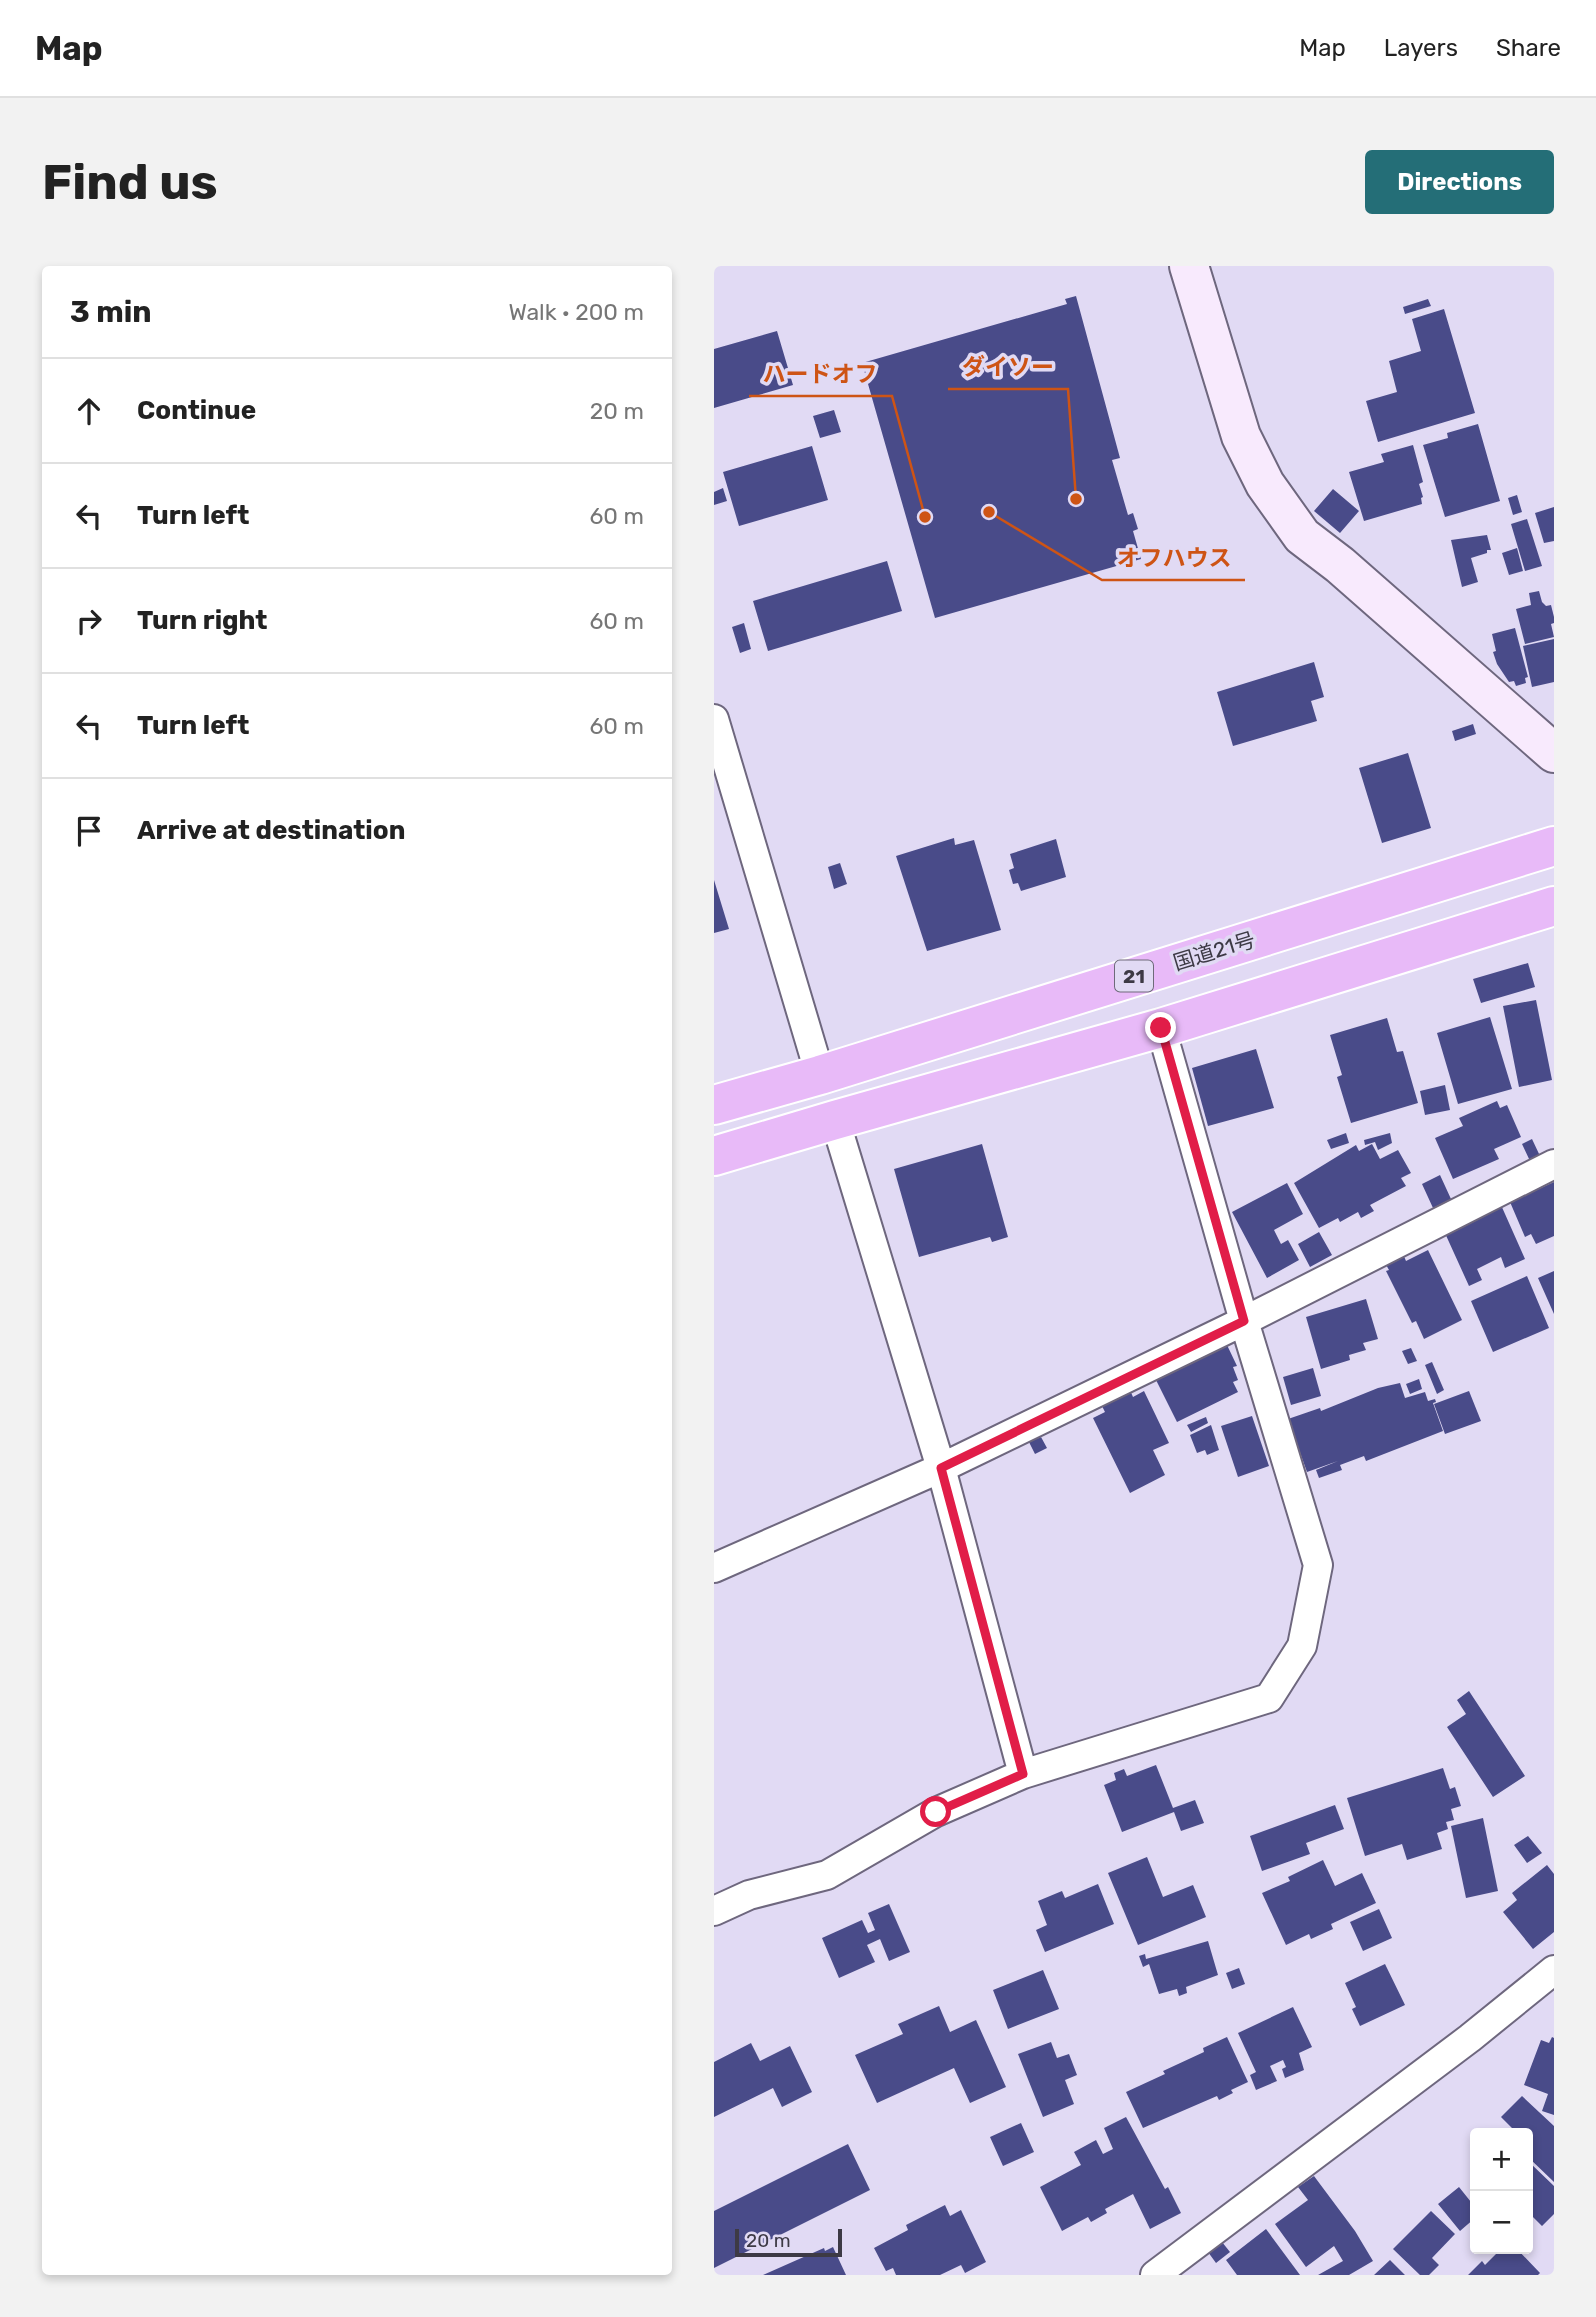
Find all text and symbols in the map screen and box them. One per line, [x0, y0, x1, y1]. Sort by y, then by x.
text: Map [35, 29, 103, 68]
text: Map [1299, 34, 1346, 62]
text: Layers [1384, 34, 1458, 62]
text: Share [1496, 34, 1561, 62]
button: Directions [1365, 150, 1554, 214]
text: Find us [42, 153, 218, 211]
text: 3 min [70, 294, 152, 330]
text: Walk · 200 m [509, 298, 644, 326]
callout: ダイソー [948, 345, 1068, 389]
callout: ハードオフ [749, 352, 892, 396]
text: ダイソー [962, 353, 1054, 381]
text: ハードオフ [763, 360, 878, 388]
icon: ahead [70, 392, 108, 430]
text: Continue [137, 395, 256, 426]
text: 20 m [590, 397, 644, 425]
icon: left [70, 497, 108, 535]
text: Turn left [137, 500, 249, 531]
text: 60 m [589, 502, 644, 530]
callout: オフハウス [1102, 536, 1245, 580]
text: オフハウス [1117, 544, 1232, 572]
icon: right [70, 602, 108, 640]
text: Turn right [137, 605, 267, 636]
text: 60 m [589, 607, 644, 635]
icon: left [70, 707, 108, 745]
text: Turn left [137, 710, 249, 741]
text: 60 m [589, 712, 644, 740]
icon: arrive [70, 812, 108, 850]
text: Arrive at destination [137, 815, 405, 846]
street label: 国道21号 [1170, 927, 1258, 975]
road number: 21 [1115, 960, 1153, 992]
route end [1145, 1012, 1176, 1043]
route start [920, 1796, 951, 1827]
map controls [1470, 2128, 1533, 2254]
button: + [1470, 2128, 1533, 2191]
button: − [1470, 2191, 1533, 2254]
scale bar [735, 2226, 842, 2258]
text: 20 m [746, 2229, 791, 2252]

